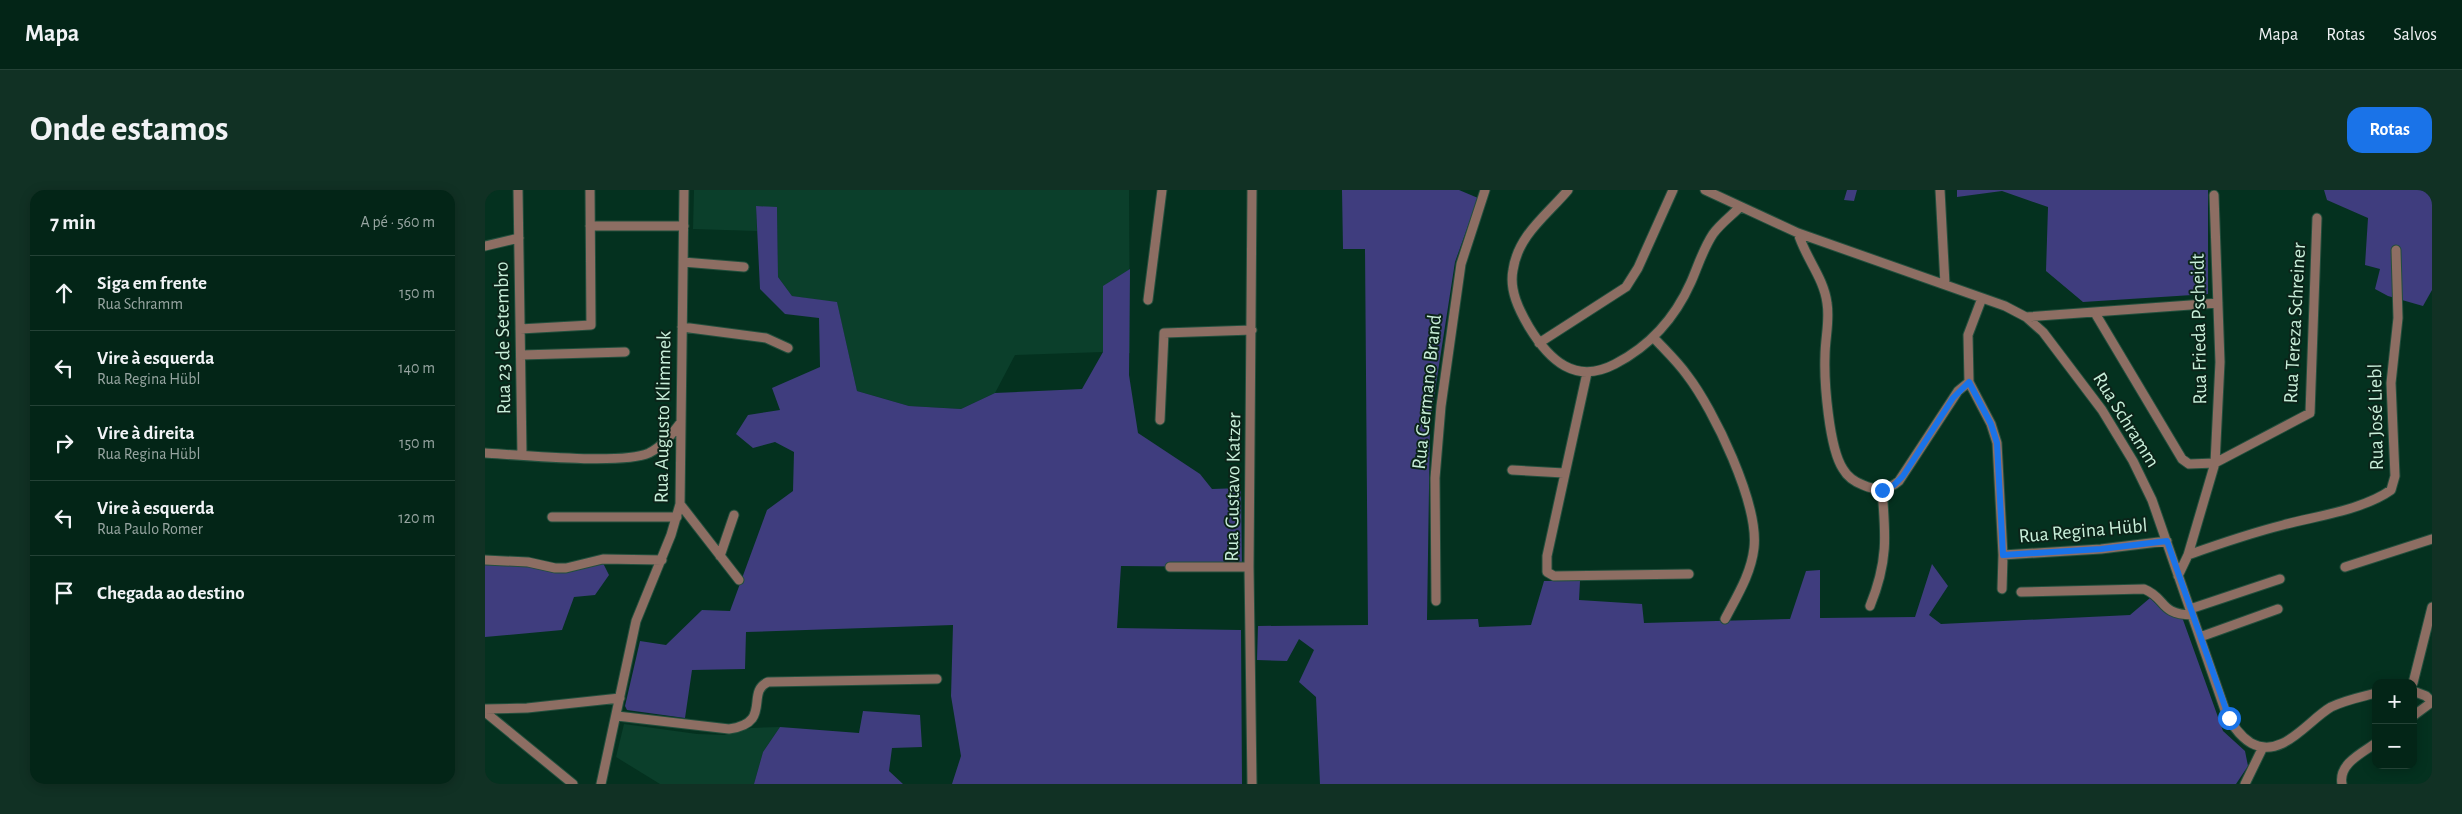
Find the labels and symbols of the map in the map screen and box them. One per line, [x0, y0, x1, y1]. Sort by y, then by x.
street label: Rua Tereza Schreiner [2281, 242, 2309, 404]
street label: Rua Frieda Pscheidt [2188, 253, 2210, 405]
street label: Rua 23 de Setembro [492, 261, 514, 415]
street label: Rua Germano Brand [1409, 314, 1445, 470]
street label: Rua Augusto Klimmek [651, 331, 675, 503]
street label: Rua José Liebl [2365, 364, 2387, 470]
street label: Rua Schramm [2089, 369, 2163, 471]
street label: Rua Gustavo Katzer [1222, 412, 1244, 562]
route end [1871, 479, 1894, 502]
street label: Rua Regina Hübl [2018, 515, 2148, 547]
route start [2218, 707, 2241, 730]

